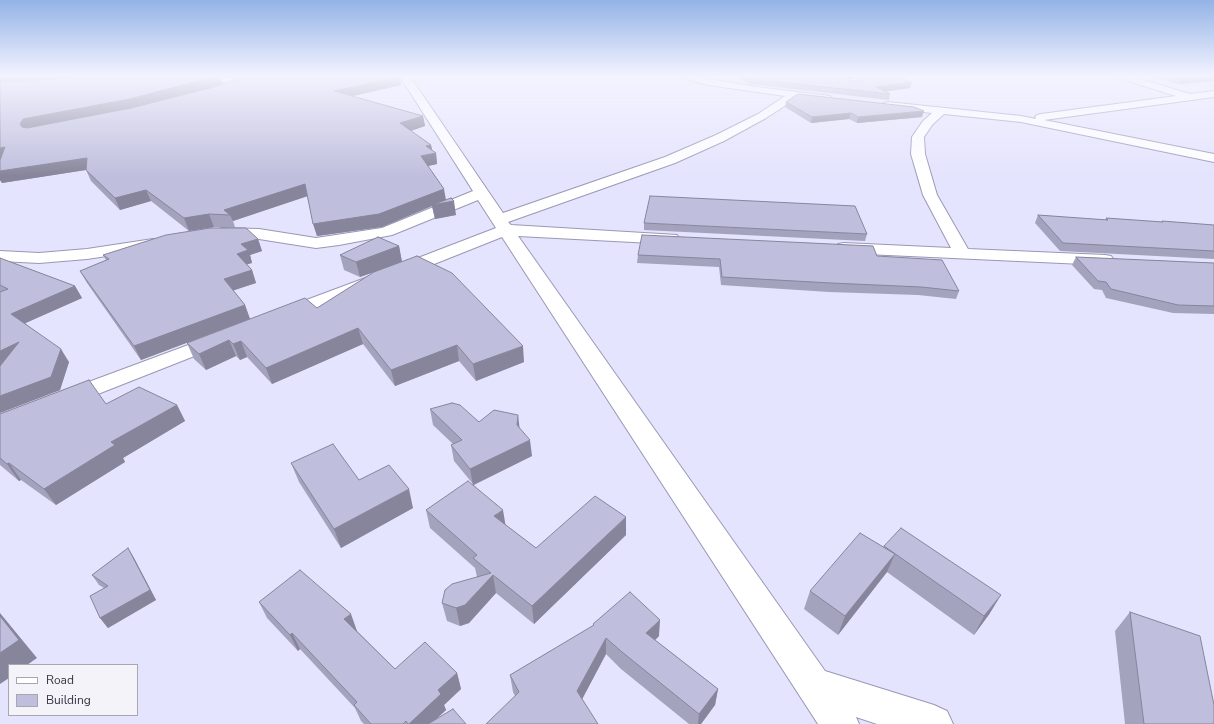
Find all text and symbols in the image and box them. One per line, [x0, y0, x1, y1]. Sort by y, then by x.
legend [8, 664, 138, 716]
text: Road [46, 672, 74, 688]
text: Building [46, 692, 91, 708]

